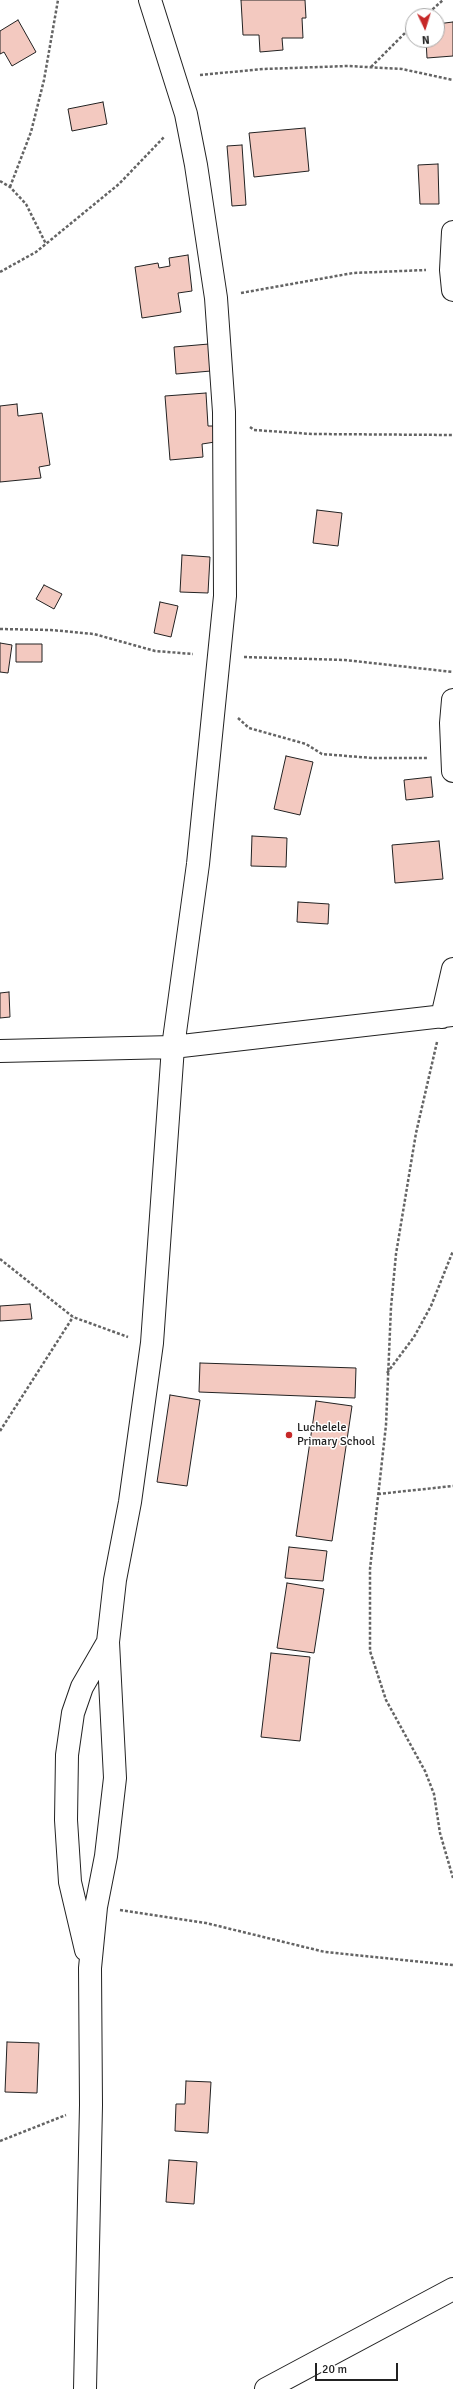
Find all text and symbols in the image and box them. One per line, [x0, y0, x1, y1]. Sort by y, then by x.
north arrow [405, 8, 445, 48]
text: N [422, 33, 430, 46]
place label: Luchelele Primary School [297, 1421, 375, 1449]
marker: Luchelele Primary School [284, 1430, 294, 1440]
scale bar [317, 2355, 400, 2381]
text: 20 m [322, 2362, 347, 2377]

